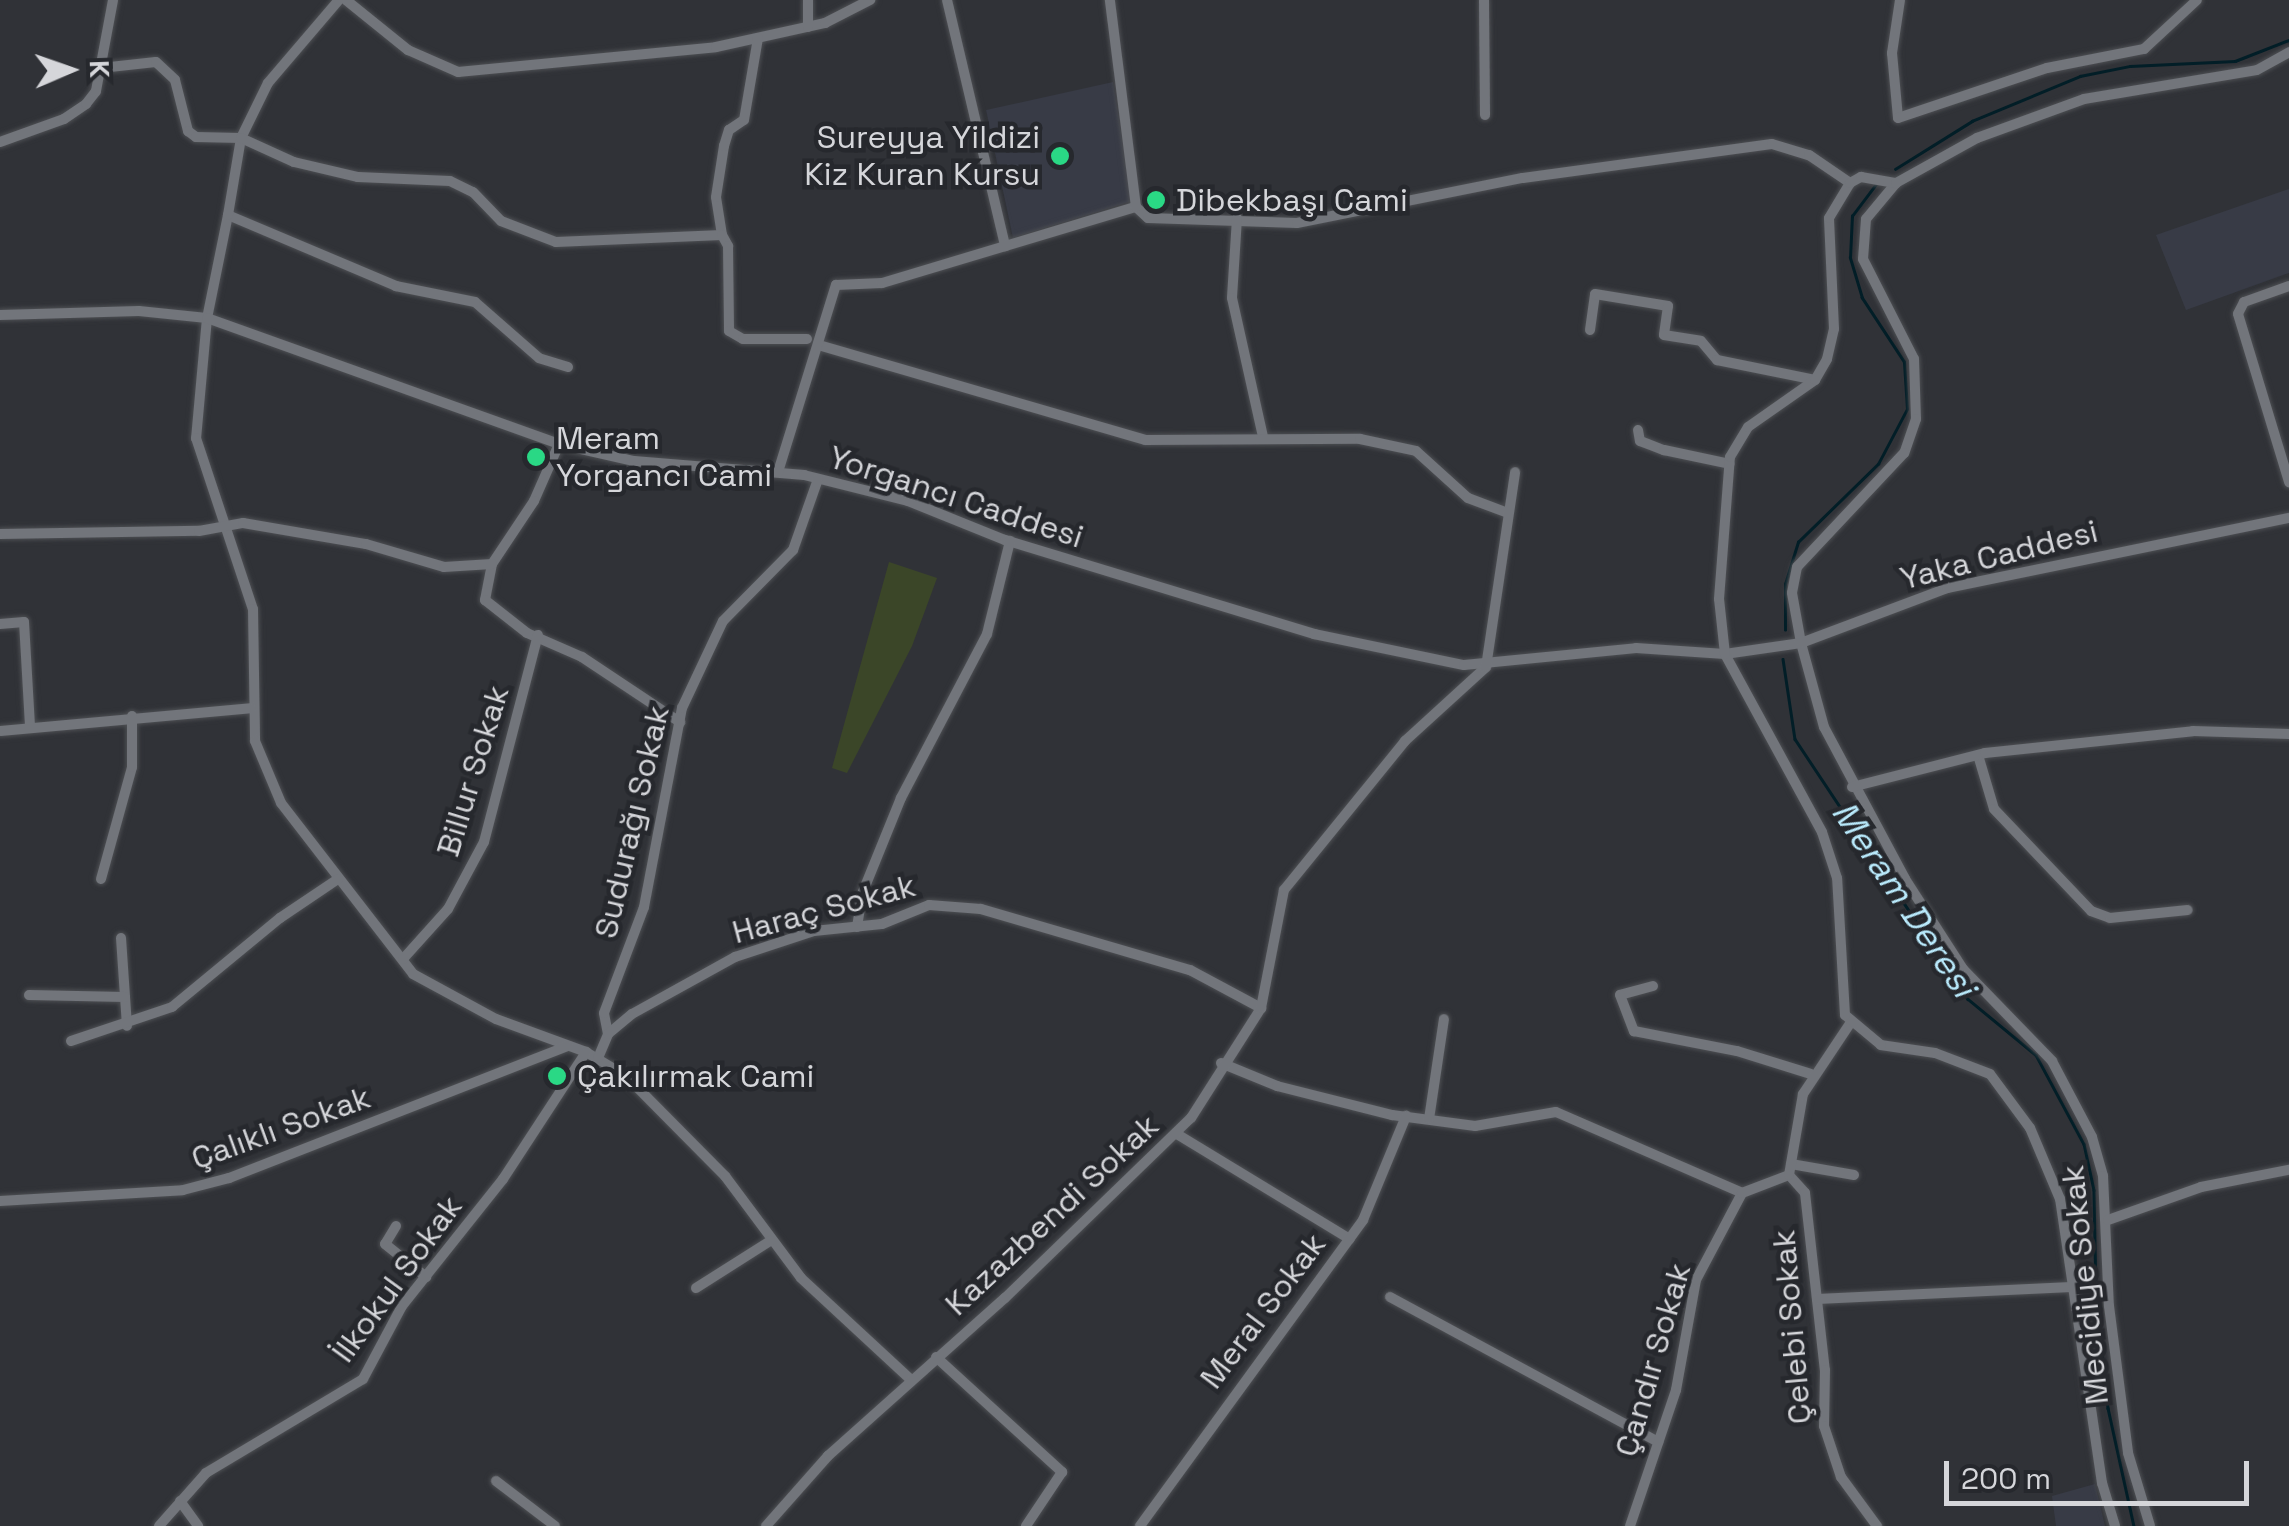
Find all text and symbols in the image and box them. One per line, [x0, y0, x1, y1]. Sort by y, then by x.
north arrow [20, 20, 120, 120]
text: K [82, 60, 118, 78]
place label: Sureyya Yildizi Kiz Kuran Kursu [804, 119, 1040, 194]
marker: Sureyya Yildizi Kiz Kuran Kursu [1049, 145, 1071, 167]
place label: Dibekbaşı Cami [1176, 181, 1408, 219]
marker: Dibekbaşı Cami [1145, 189, 1167, 211]
place label: Meram Yorgancı Cami [556, 420, 772, 495]
street label: Yorgancı Caddesi [824, 438, 1088, 556]
marker: Meram Yorgancı Cami [525, 446, 547, 468]
street label: Yaka Caddesi [1896, 512, 2102, 598]
street label: Billur Sokak [429, 681, 517, 861]
street label: Sudurağı Sokak [587, 702, 677, 942]
water label: Meram Deresi [1823, 793, 1985, 1005]
street label: Haraç Sokak [728, 866, 920, 952]
place label: Çakılırmak Cami [577, 1057, 814, 1095]
marker: Çakılırmak Cami [546, 1065, 568, 1087]
street label: Çalıklı Sokak [186, 1078, 376, 1178]
street label: Kazazbendi Sokak [938, 1106, 1166, 1324]
street label: Mecidiye Sokak [2053, 1163, 2117, 1407]
street label: İlkokul Sokak [324, 1188, 470, 1370]
street label: Meral Sokak [1192, 1226, 1334, 1396]
street label: Çelebi Sokak [1764, 1228, 1820, 1426]
street label: Çandır Sokak [1607, 1259, 1699, 1461]
scale bar [1949, 1441, 2254, 1503]
text: 200 m [1961, 1459, 2051, 1498]

